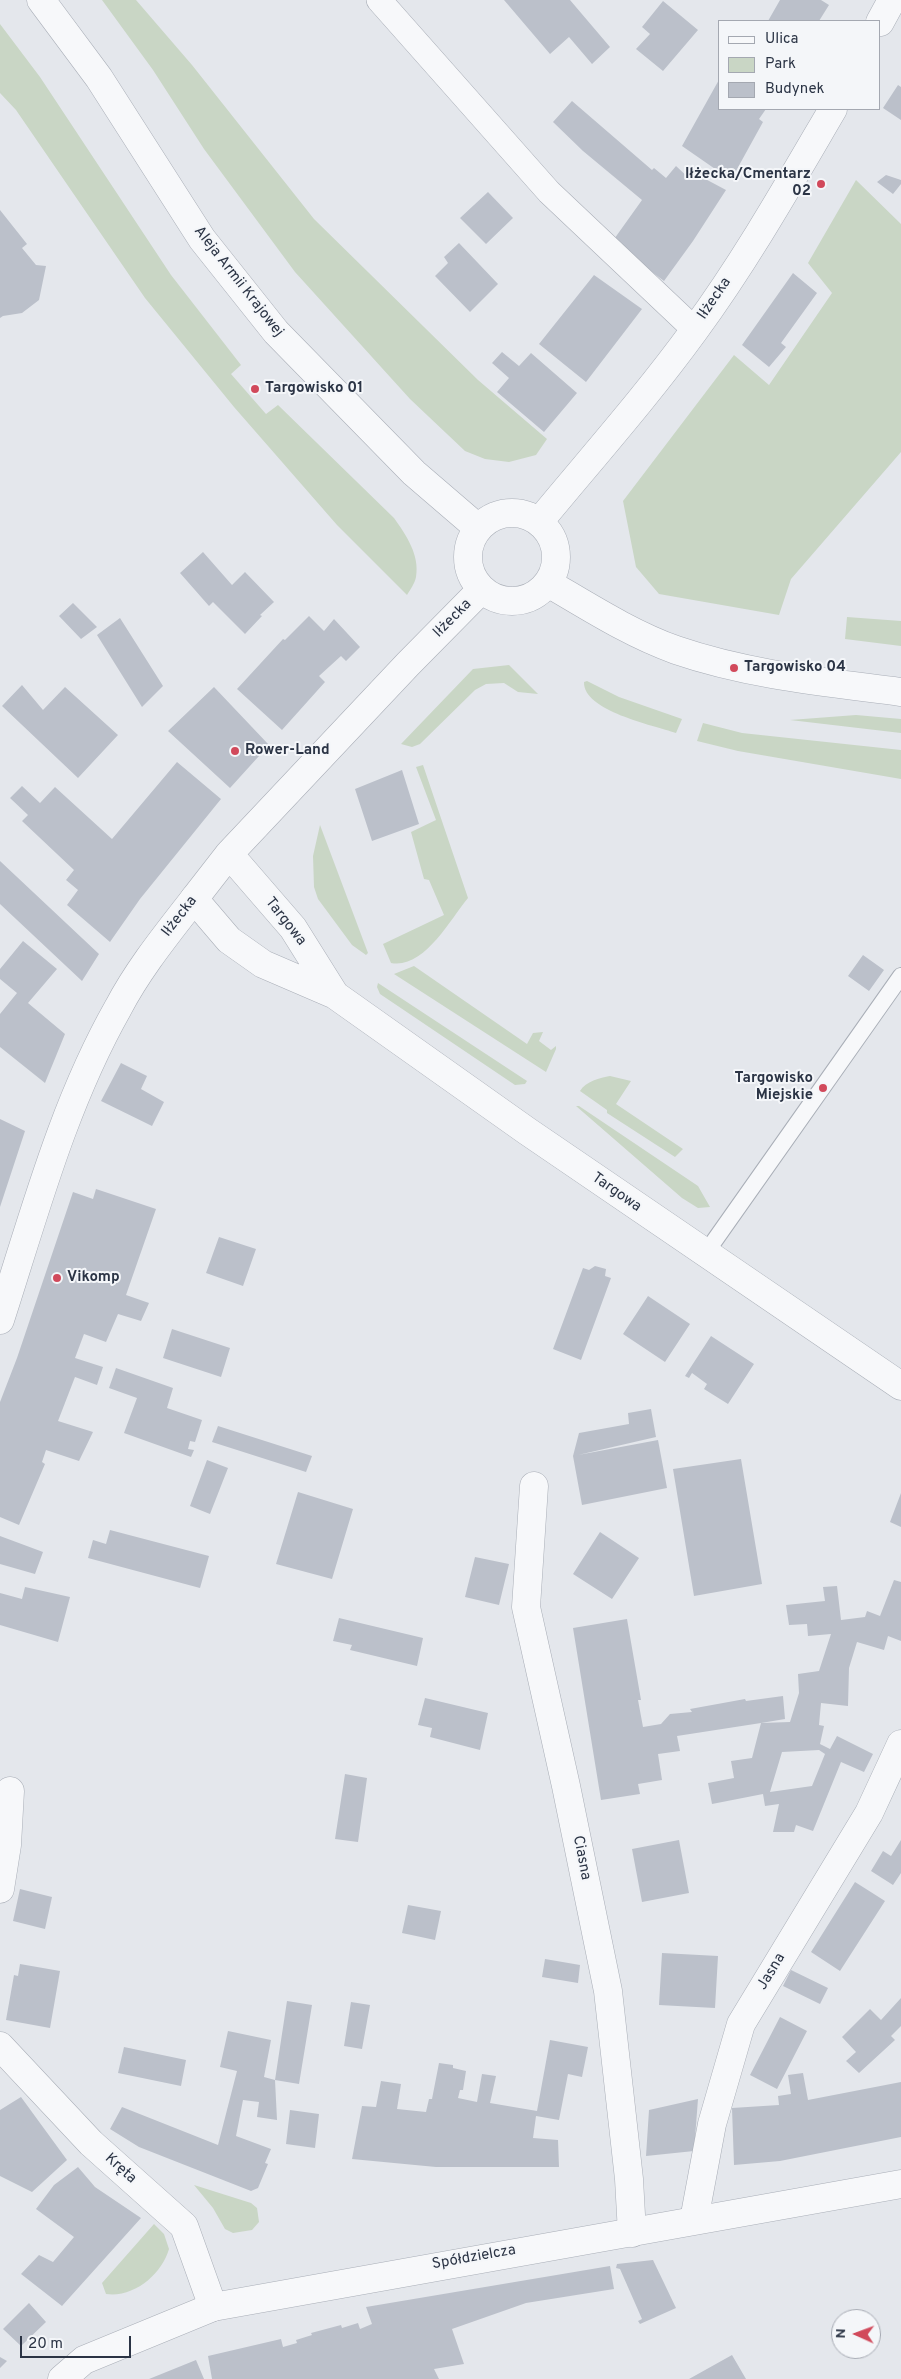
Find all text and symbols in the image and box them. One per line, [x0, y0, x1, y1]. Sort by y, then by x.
legend [718, 20, 881, 110]
text: Ulica [765, 30, 798, 49]
text: Park [765, 55, 796, 74]
text: Budynek [765, 80, 824, 99]
place label: Iłżecka/Cmentarz 02 [685, 166, 811, 201]
marker: Iłżecka/Cmentarz 02 [815, 178, 827, 190]
street label: Aleja Armii Krajowej [189, 223, 287, 341]
street label: Iłżecka [694, 275, 736, 323]
place label: Targowisko 01 [265, 380, 363, 398]
marker: Targowisko 01 [249, 383, 261, 395]
street label: Iłżecka [430, 596, 476, 642]
place label: Targowisko 04 [744, 659, 846, 677]
marker: Targowisko 04 [728, 662, 740, 674]
place label: Rower-Land [245, 742, 330, 760]
marker: Rower-Land [229, 745, 241, 757]
street label: Iłżecka [158, 893, 202, 941]
street label: Targowa [261, 894, 309, 950]
place label: Targowisko Miejskie [734, 1070, 813, 1105]
marker: Targowisko Miejskie [817, 1082, 829, 1094]
street label: Targowa [588, 1169, 644, 1217]
place label: Vikomp [67, 1269, 120, 1287]
marker: Vikomp [51, 1272, 63, 1284]
street label: Ciasna [568, 1834, 594, 1882]
street label: Jasna [754, 1950, 790, 1994]
street label: Kręta [100, 2150, 140, 2188]
street label: Spółdzielcza [431, 2242, 517, 2274]
north arrow [831, 2309, 881, 2359]
scale bar [22, 2326, 134, 2358]
text: N [833, 2328, 850, 2339]
text: 20 m [28, 2335, 63, 2354]

